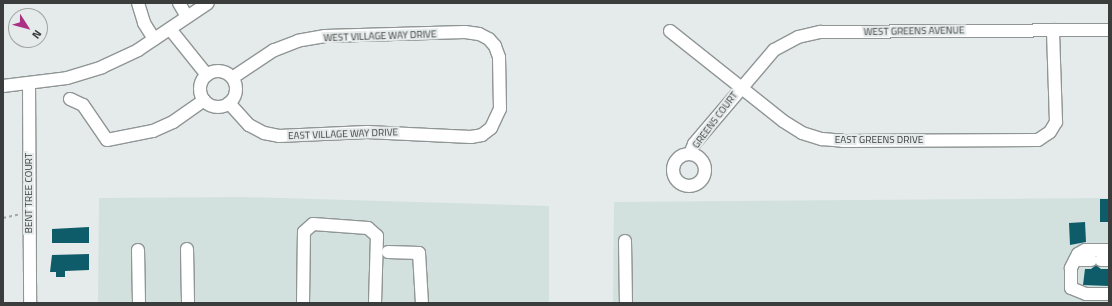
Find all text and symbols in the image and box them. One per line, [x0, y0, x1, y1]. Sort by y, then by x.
north arrow [8, 8, 48, 48]
street label: WEST GREENS AVENUE [864, 24, 964, 38]
text: N [28, 27, 46, 42]
street label: WEST VILLAGE WAY DRIVE [323, 28, 437, 44]
street label: GREENS COURT [690, 89, 740, 151]
street label: EAST VILLAGE WAY DRIVE [288, 126, 398, 142]
street label: EAST GREENS DRIVE [835, 134, 923, 146]
street label: BENT TREE COURT [23, 153, 35, 233]

